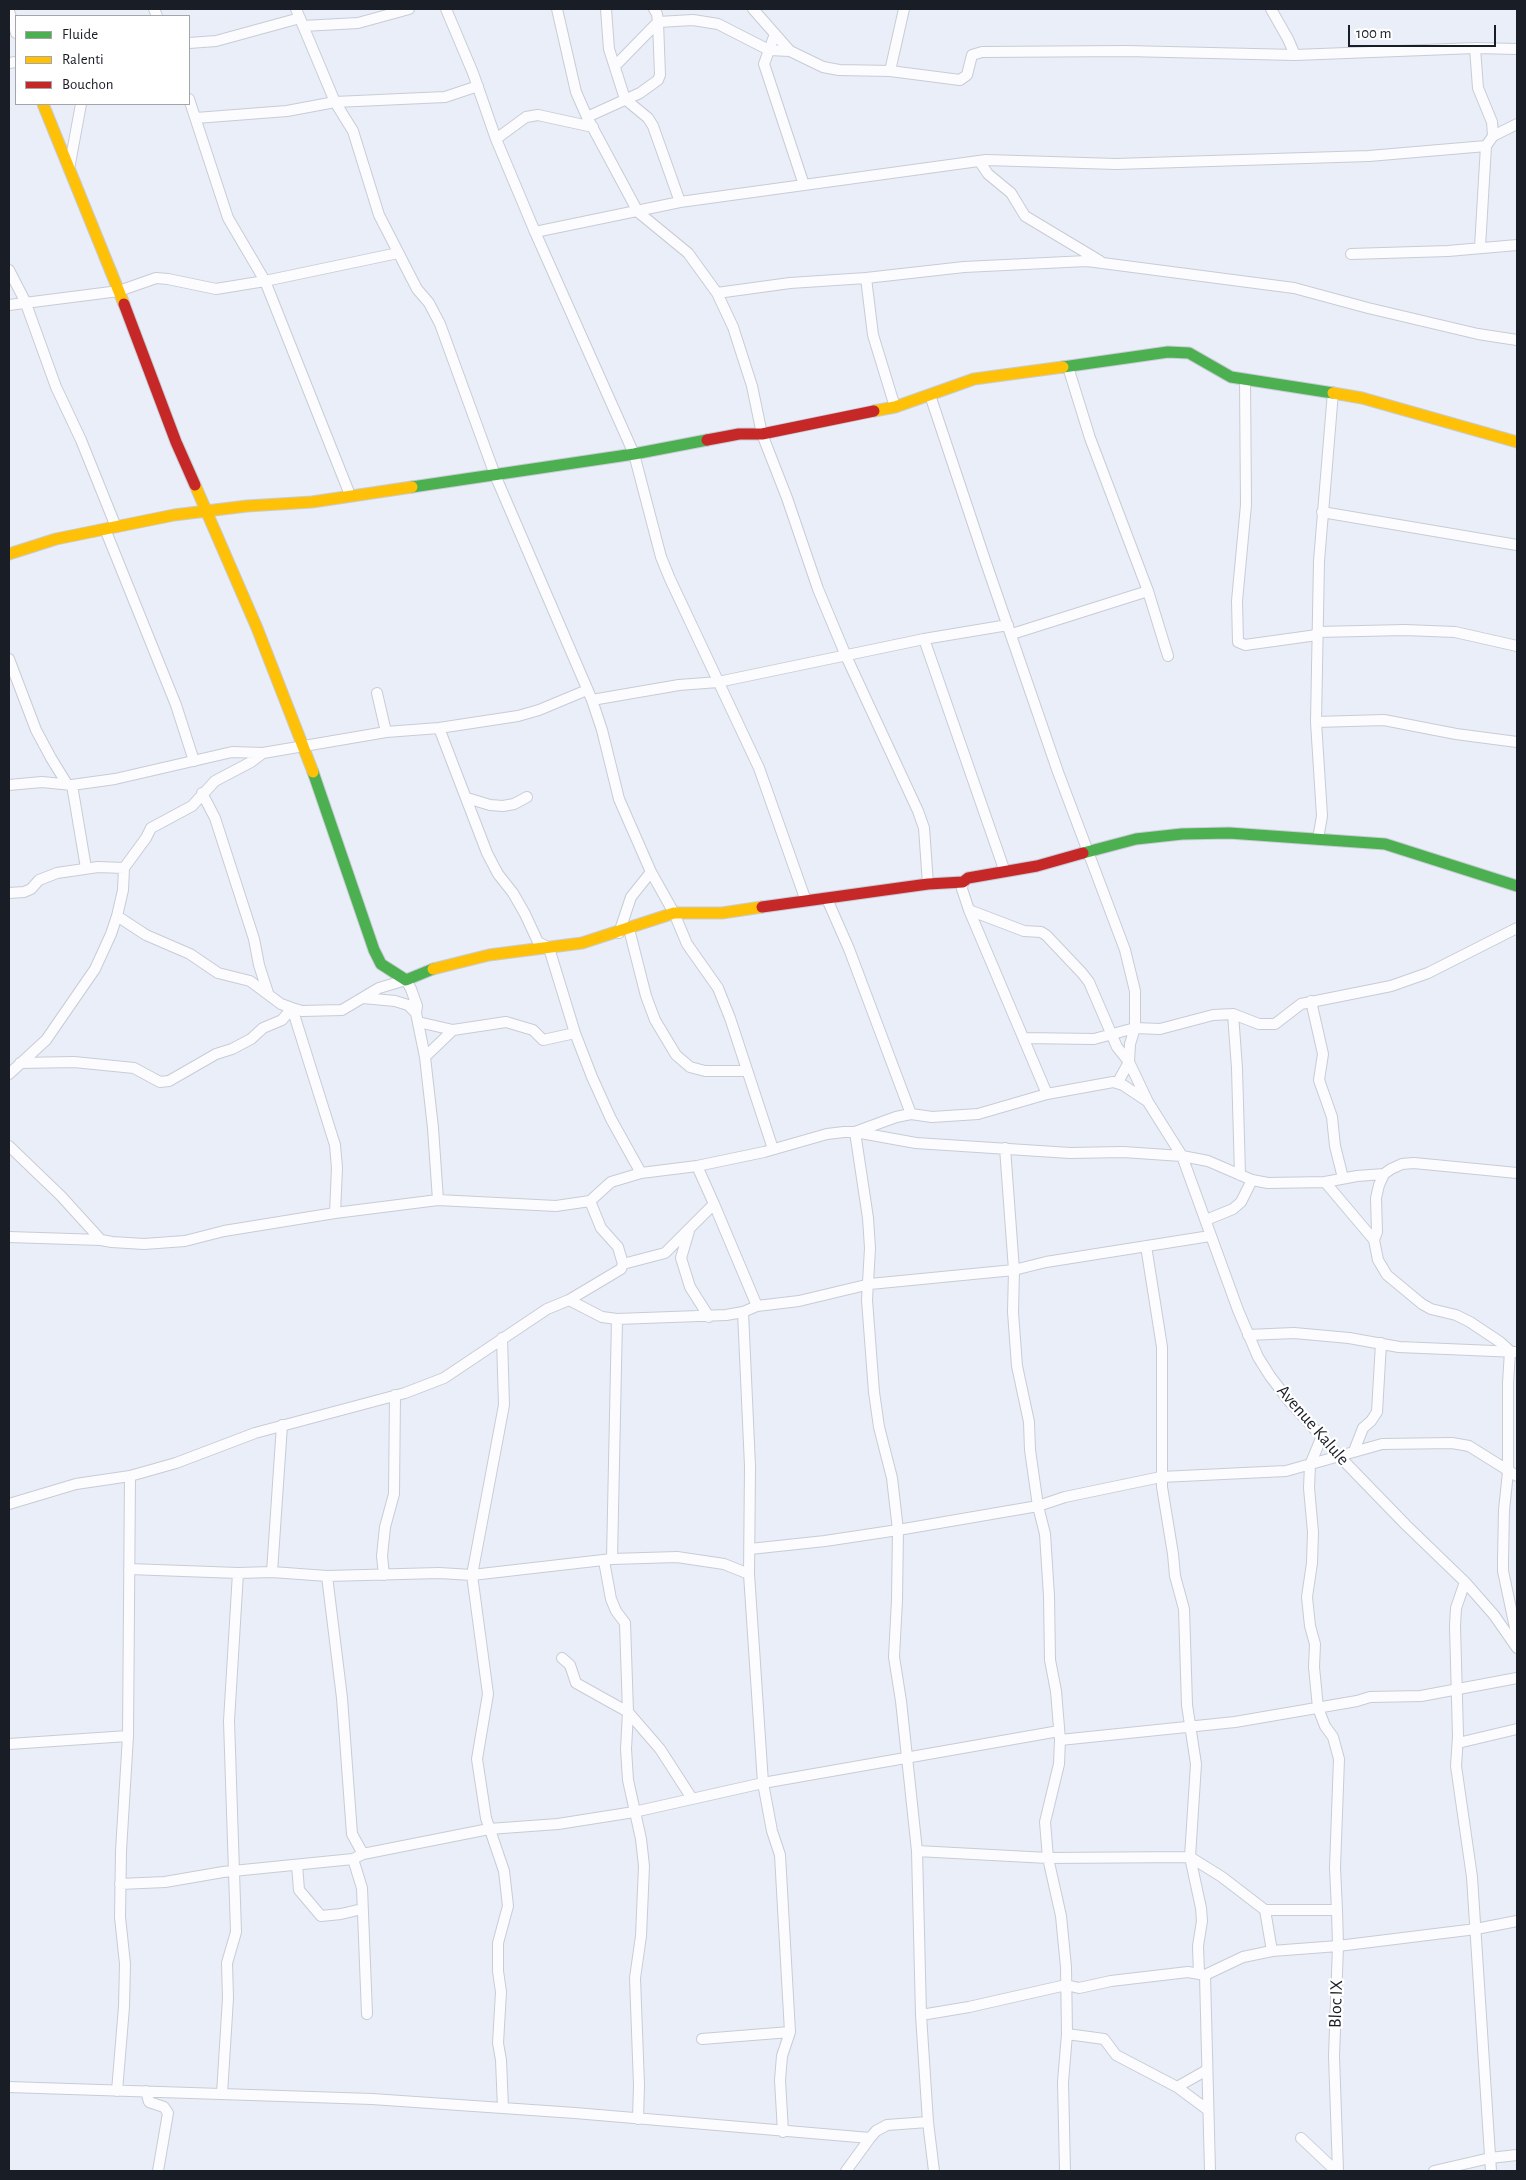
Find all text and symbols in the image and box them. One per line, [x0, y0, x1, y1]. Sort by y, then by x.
legend [15, 15, 190, 105]
scale bar [1351, 15, 1498, 47]
text: 100 m [1356, 26, 1391, 41]
text: Fluide [62, 27, 98, 42]
text: Ralenti [62, 52, 104, 67]
text: Bouchon [62, 77, 113, 92]
street label: Avenue Kalule [1272, 1380, 1354, 1470]
street label: Bloc IX [1324, 1979, 1348, 2029]

